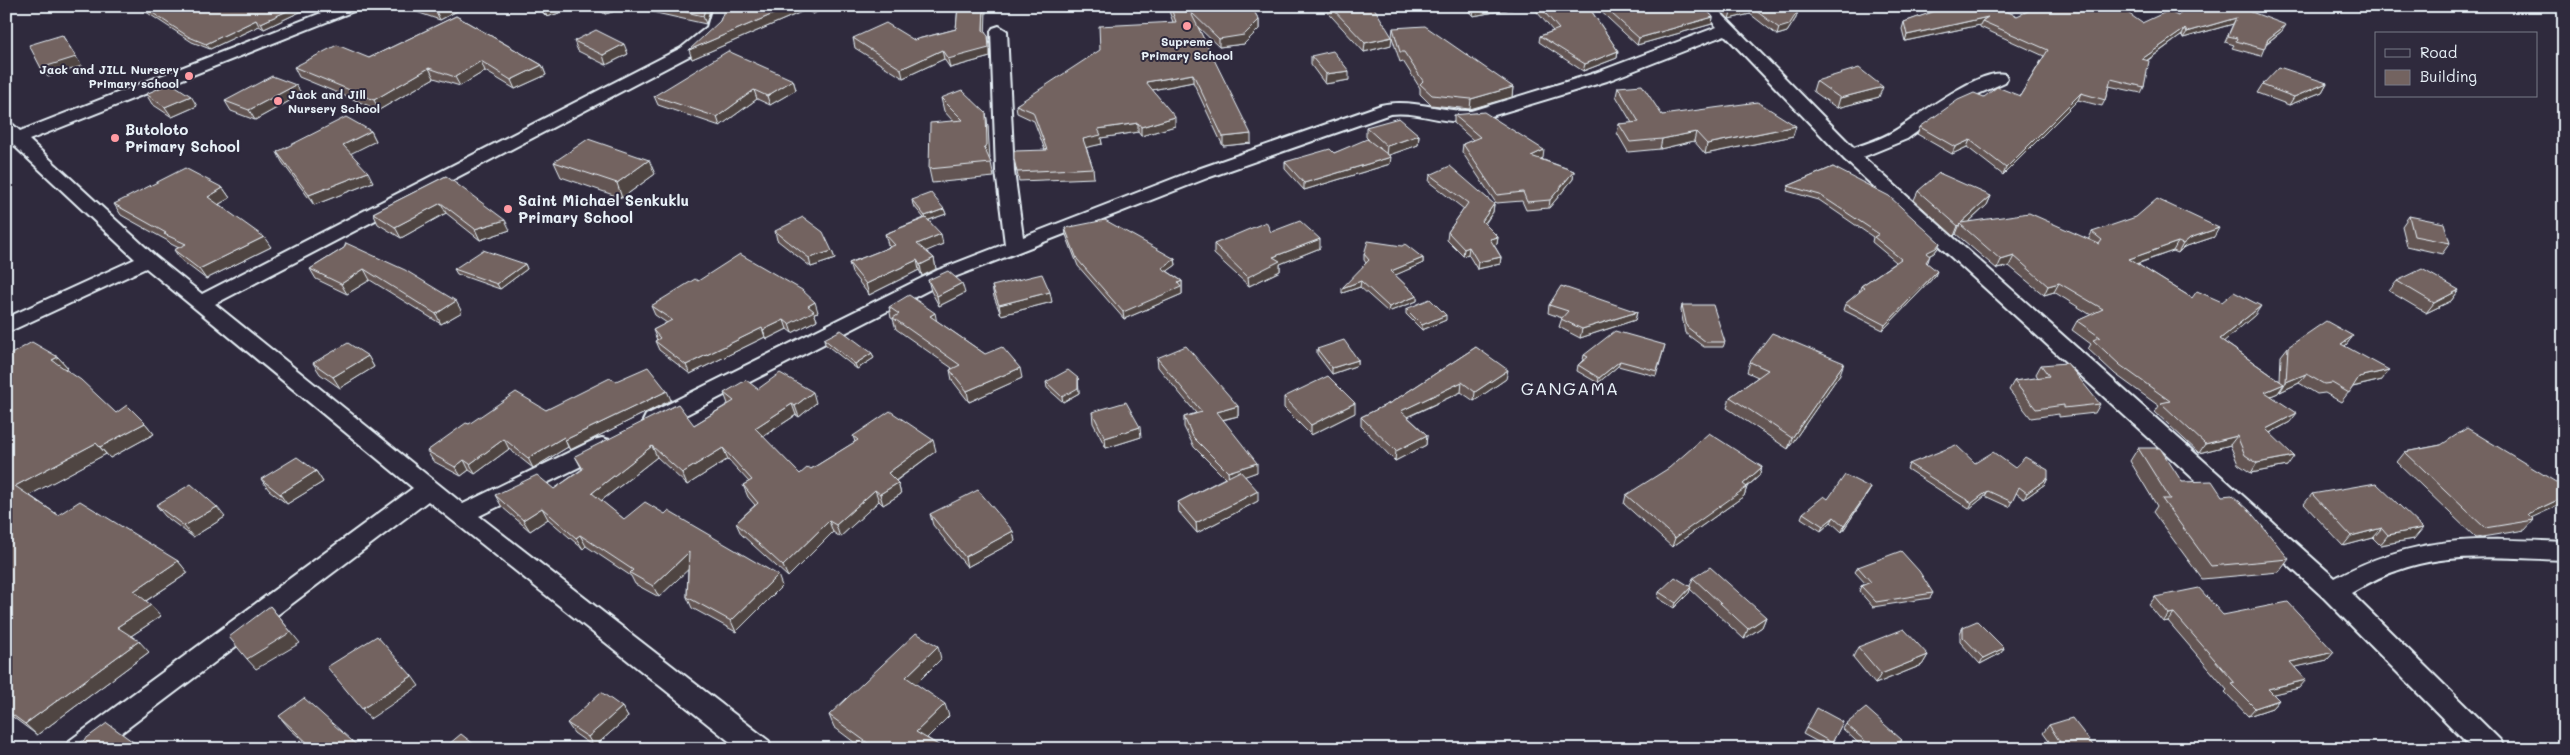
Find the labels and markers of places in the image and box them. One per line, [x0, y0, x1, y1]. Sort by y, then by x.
marker: Supreme Primary School [1181, 20, 1193, 32]
place label: Supreme Primary School [1141, 33, 1233, 63]
place label: Jack and JILL Nursery Primary school [39, 61, 179, 91]
marker: Jack and JILL Nursery Primary school [183, 70, 195, 82]
place label: Jack and Jill Nursery School [288, 86, 380, 116]
marker: Jack and Jill Nursery School [272, 95, 284, 107]
place label: Butoloto Primary School [125, 119, 240, 156]
marker: Butoloto Primary School [109, 132, 121, 144]
place label: Saint Michael Senkuklu Primary School [518, 190, 689, 227]
marker: Saint Michael Senkuklu Primary School [502, 203, 514, 215]

